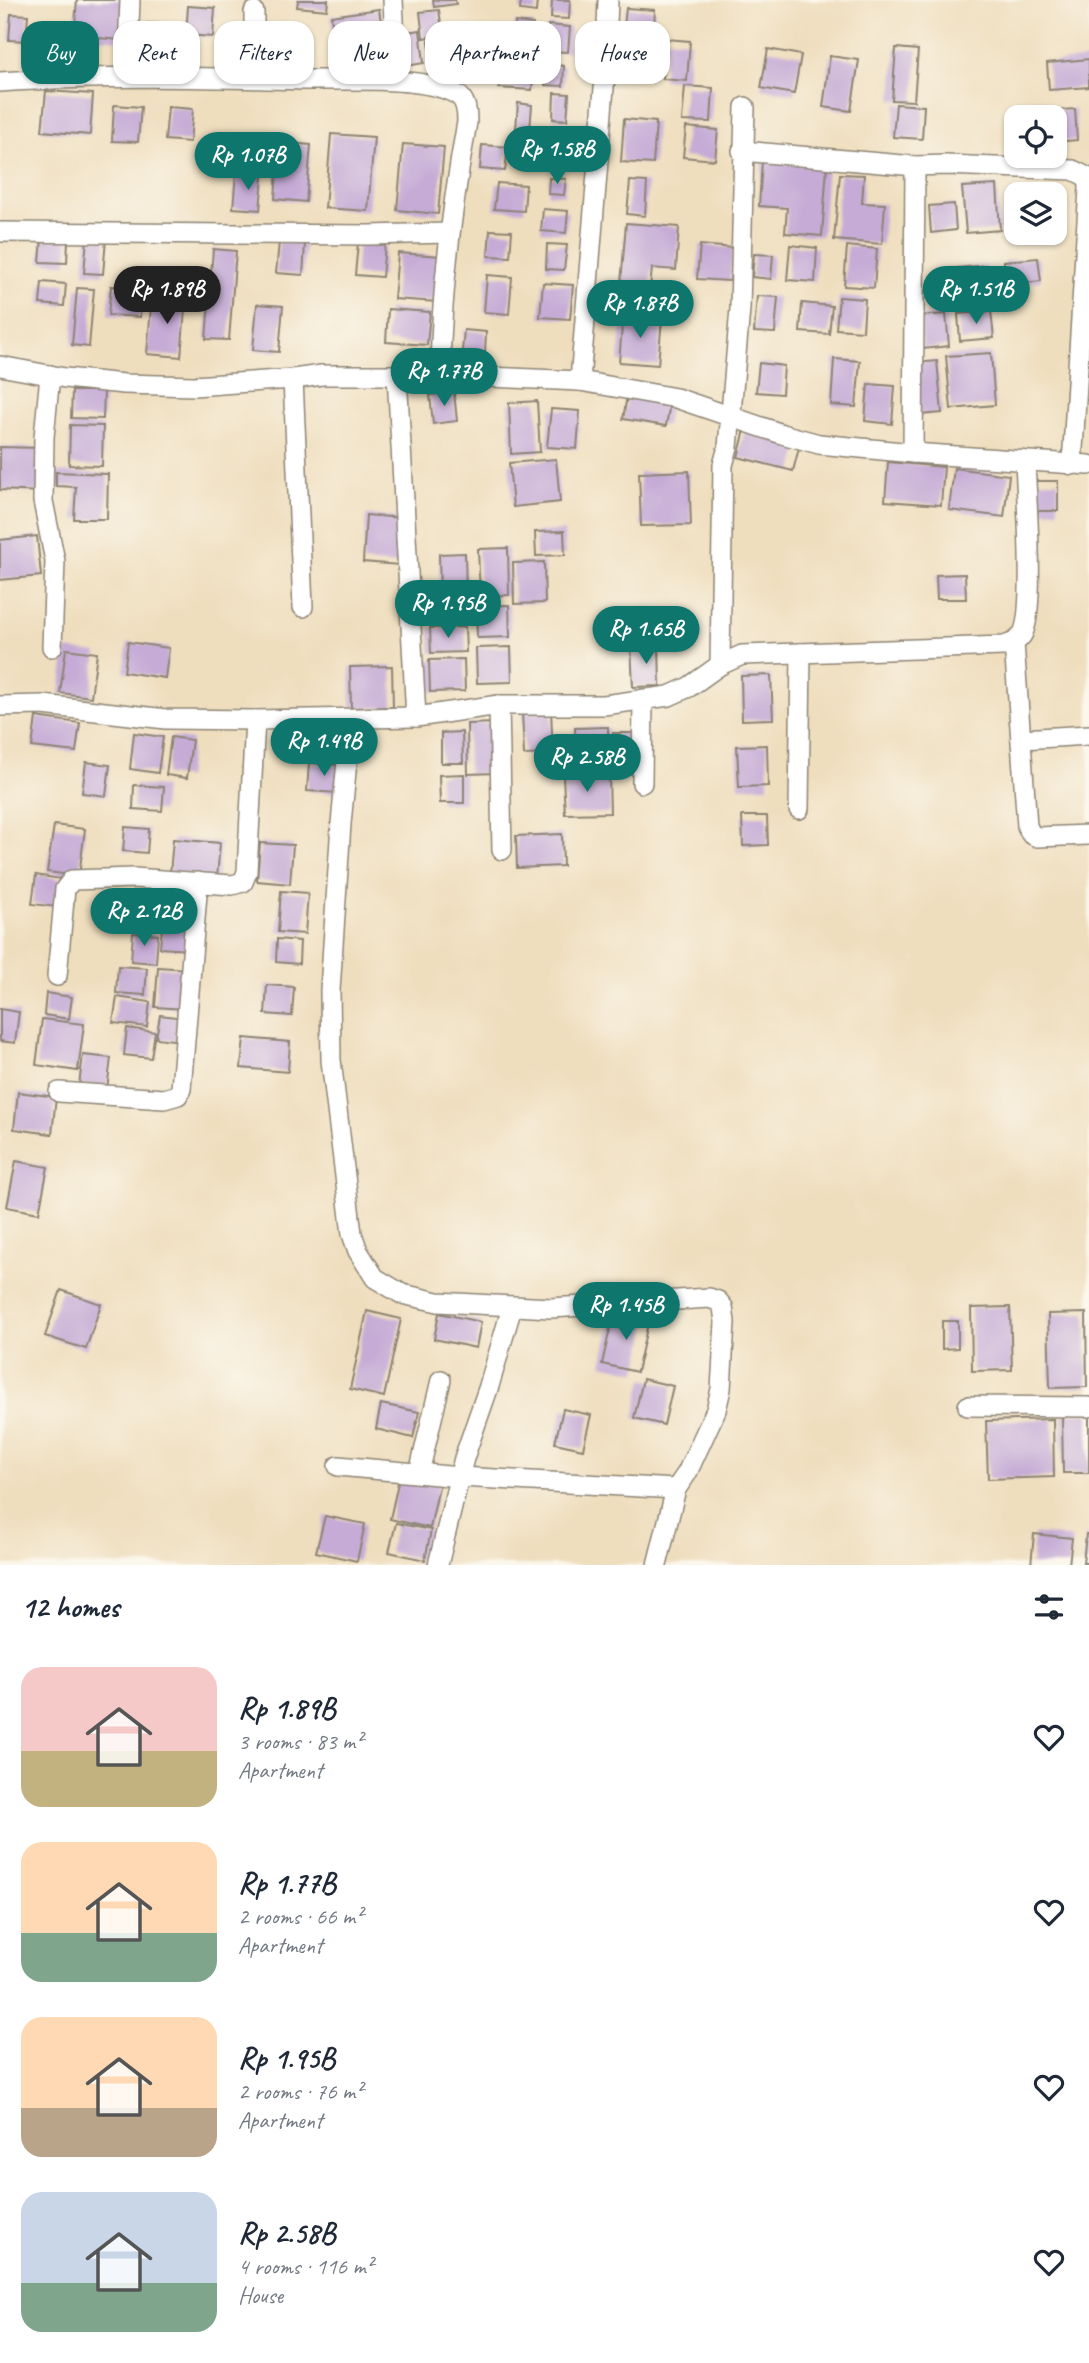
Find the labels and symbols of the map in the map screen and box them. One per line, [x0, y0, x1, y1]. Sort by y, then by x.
pin: Rp 1.58B [485, 127, 629, 186]
pin: Rp 1.07B [176, 132, 320, 192]
pin: Rp 1.89B [95, 266, 239, 326]
pin: Rp 1.51B [904, 266, 1048, 326]
pin: Rp 1.87B [568, 280, 712, 340]
pin: Rp 1.77B [372, 348, 516, 408]
pin: Rp 1.95B [376, 580, 520, 640]
pin: Rp 1.65B [574, 606, 718, 666]
pin: Rp 1.49B [252, 718, 396, 778]
pin: Rp 2.58B [515, 734, 659, 794]
pin: Rp 2.12B [72, 888, 216, 948]
pin: Rp 1.45B [554, 1282, 698, 1342]

